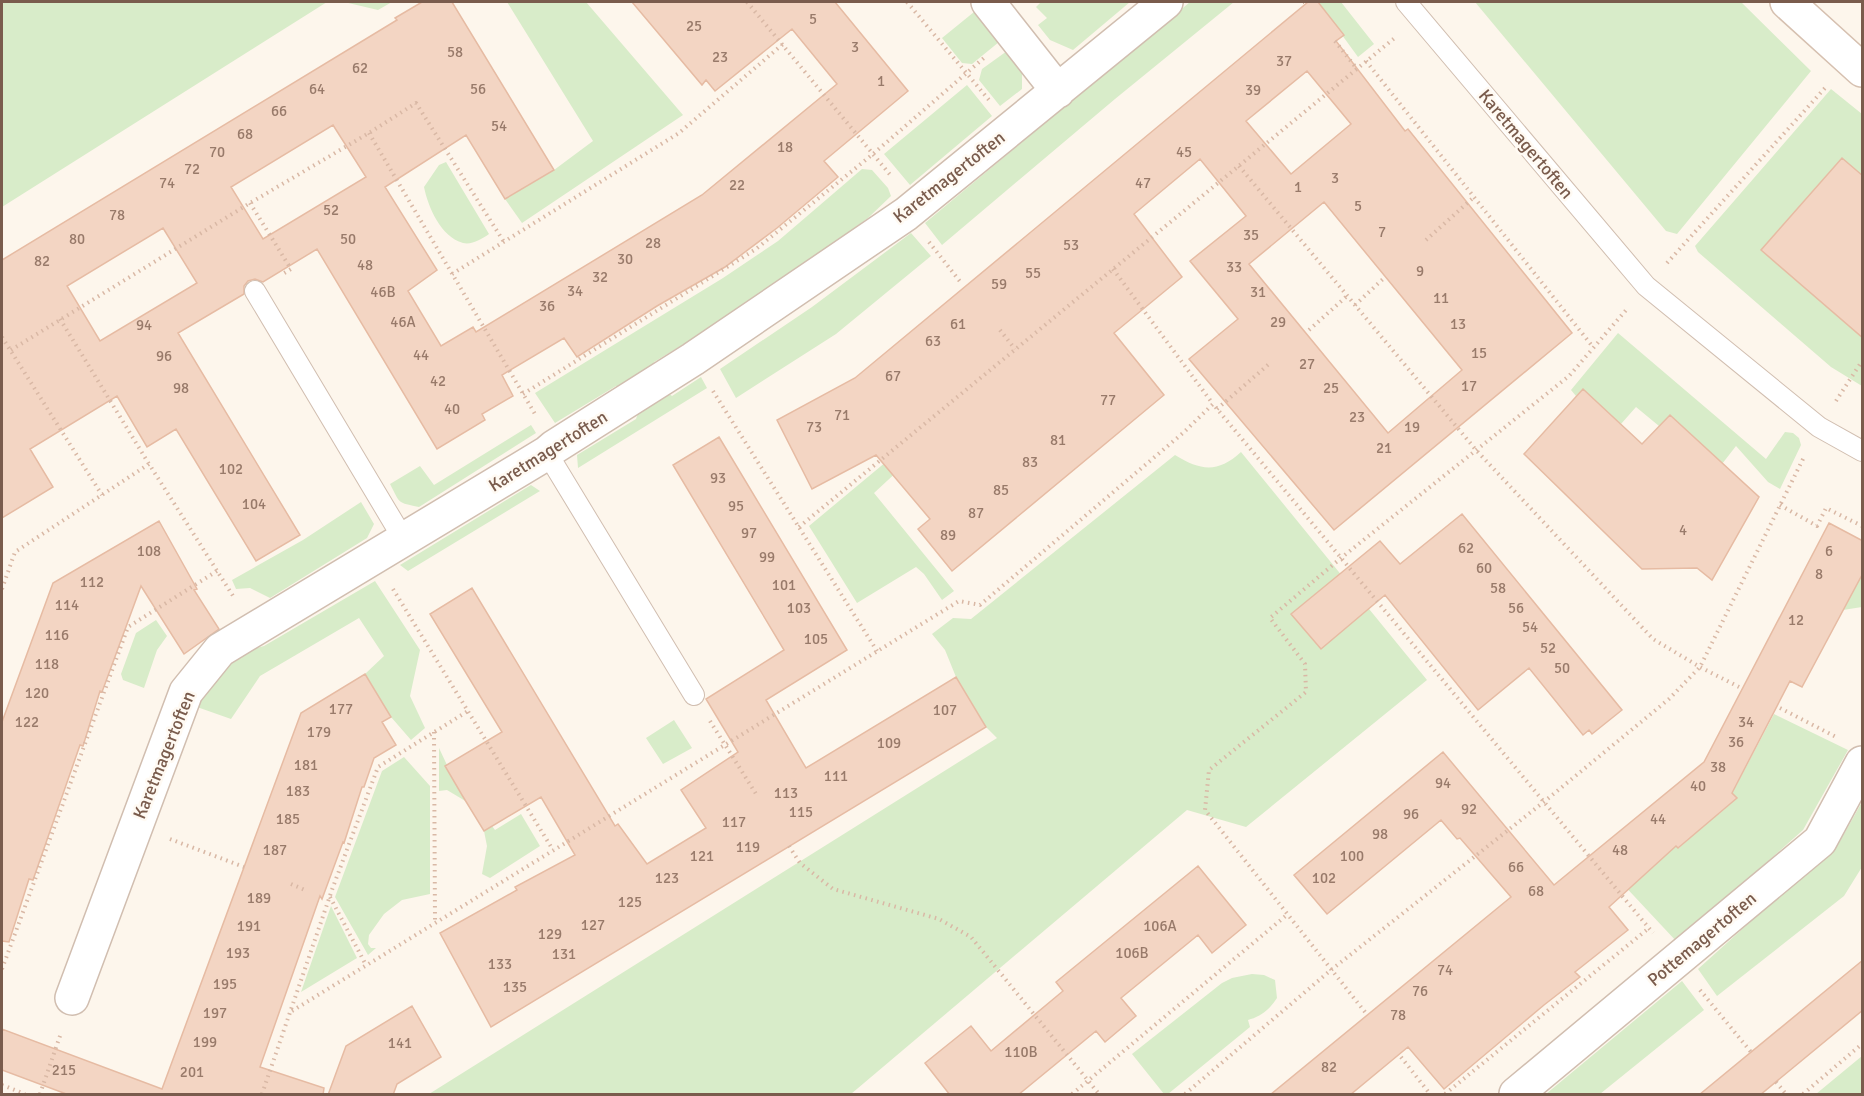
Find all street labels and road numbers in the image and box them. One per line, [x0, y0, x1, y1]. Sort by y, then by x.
street label: Karetmagertoften [1474, 85, 1578, 203]
street label: Karetmagertoften [889, 126, 1009, 228]
street label: Karetmagertoften [484, 406, 612, 496]
street label: Karetmagertoften [128, 688, 200, 822]
street label: Pottemagertoften [1643, 887, 1761, 991]

